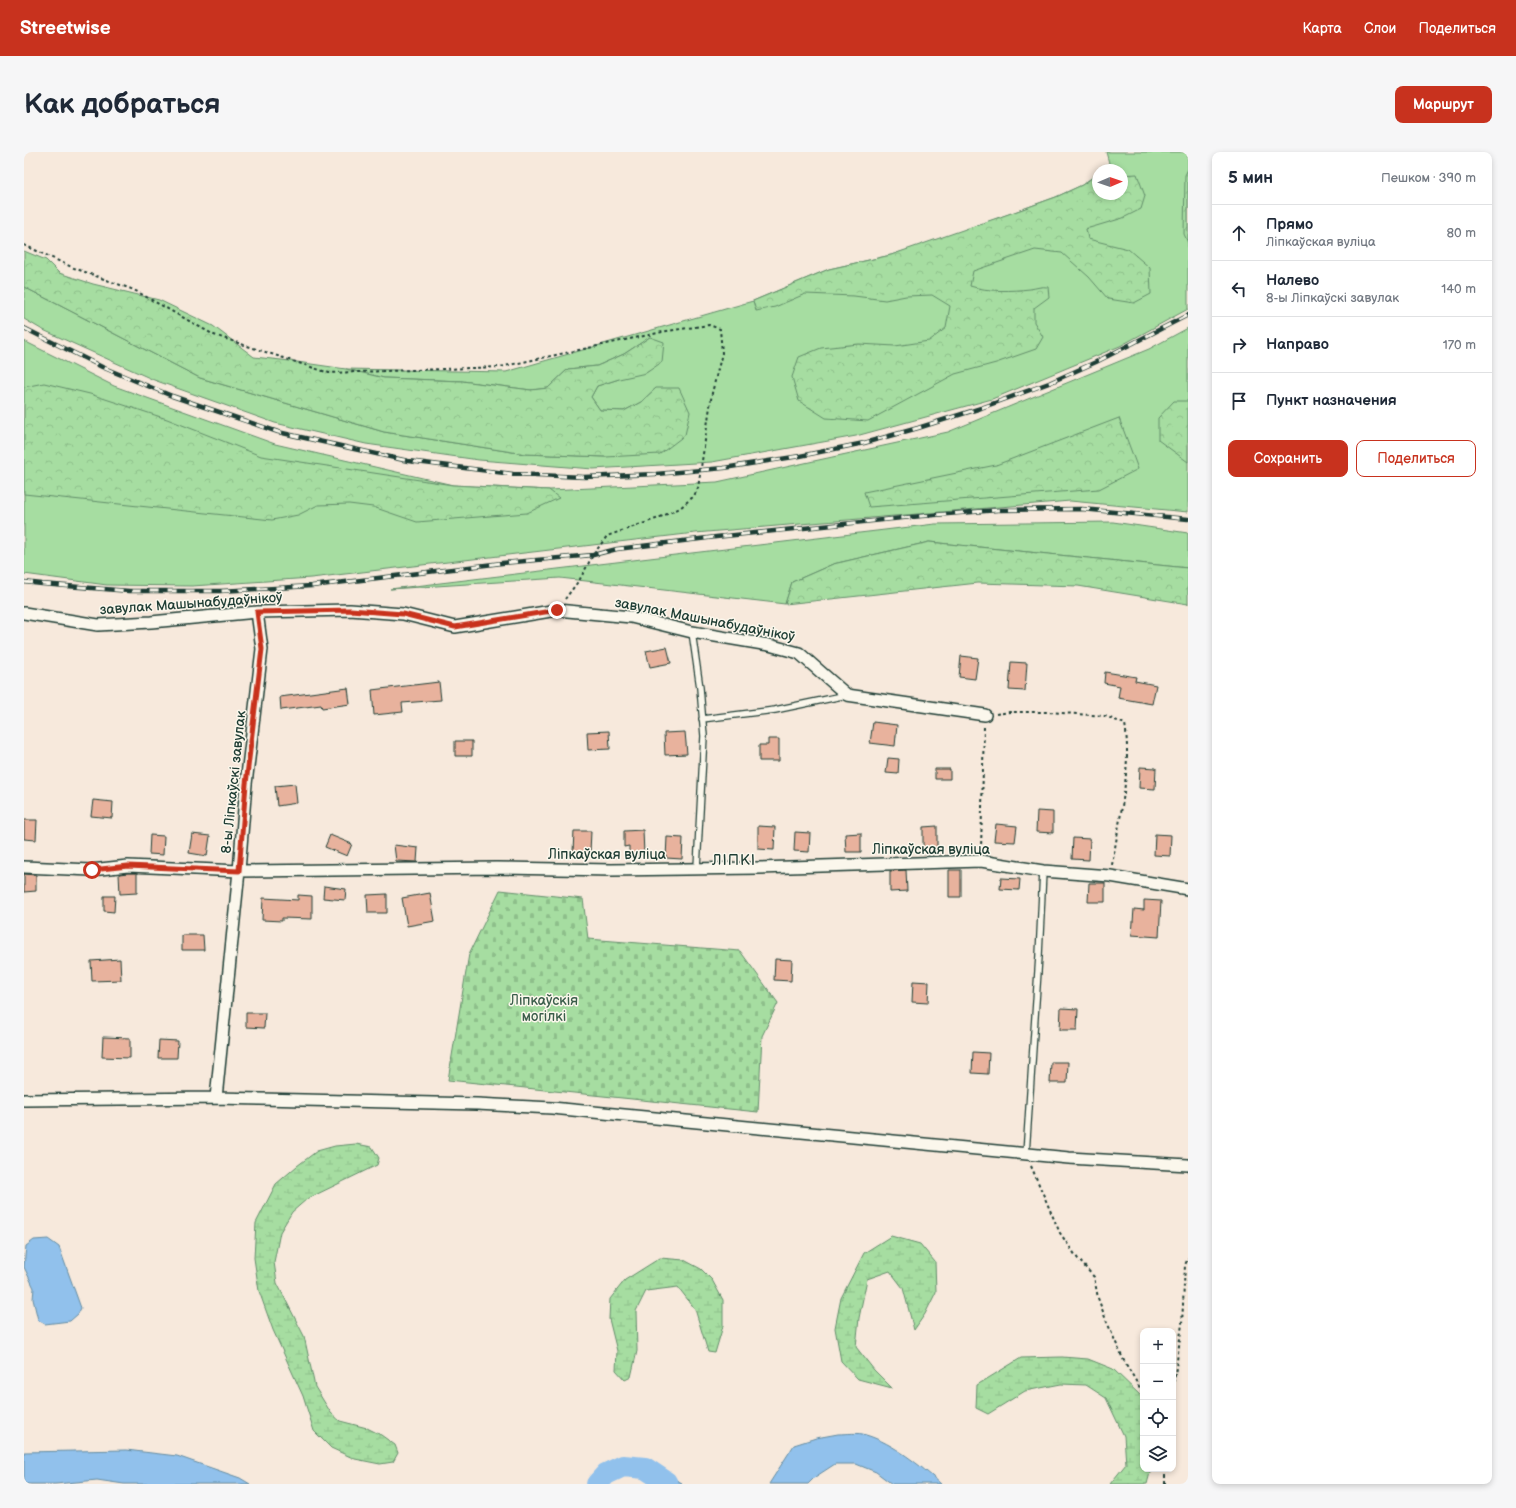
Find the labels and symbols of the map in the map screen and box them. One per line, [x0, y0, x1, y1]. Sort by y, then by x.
north arrow [1092, 164, 1128, 200]
street label: завулак Машынабудаўнікоў [99, 589, 283, 618]
street label: завулак Машынабудаўнікоў [613, 594, 797, 645]
route end [548, 601, 566, 619]
street label: 8-ы Ліпкаўскі завулак [218, 709, 250, 854]
street label: Ліпкаўская вуліца [871, 841, 991, 858]
street label: Ліпкаўская вуліца [547, 846, 667, 863]
district label: ЛІПКІ [711, 851, 756, 870]
route start [83, 861, 101, 879]
park label: Ліпкаўскія могілкі [509, 992, 578, 1025]

